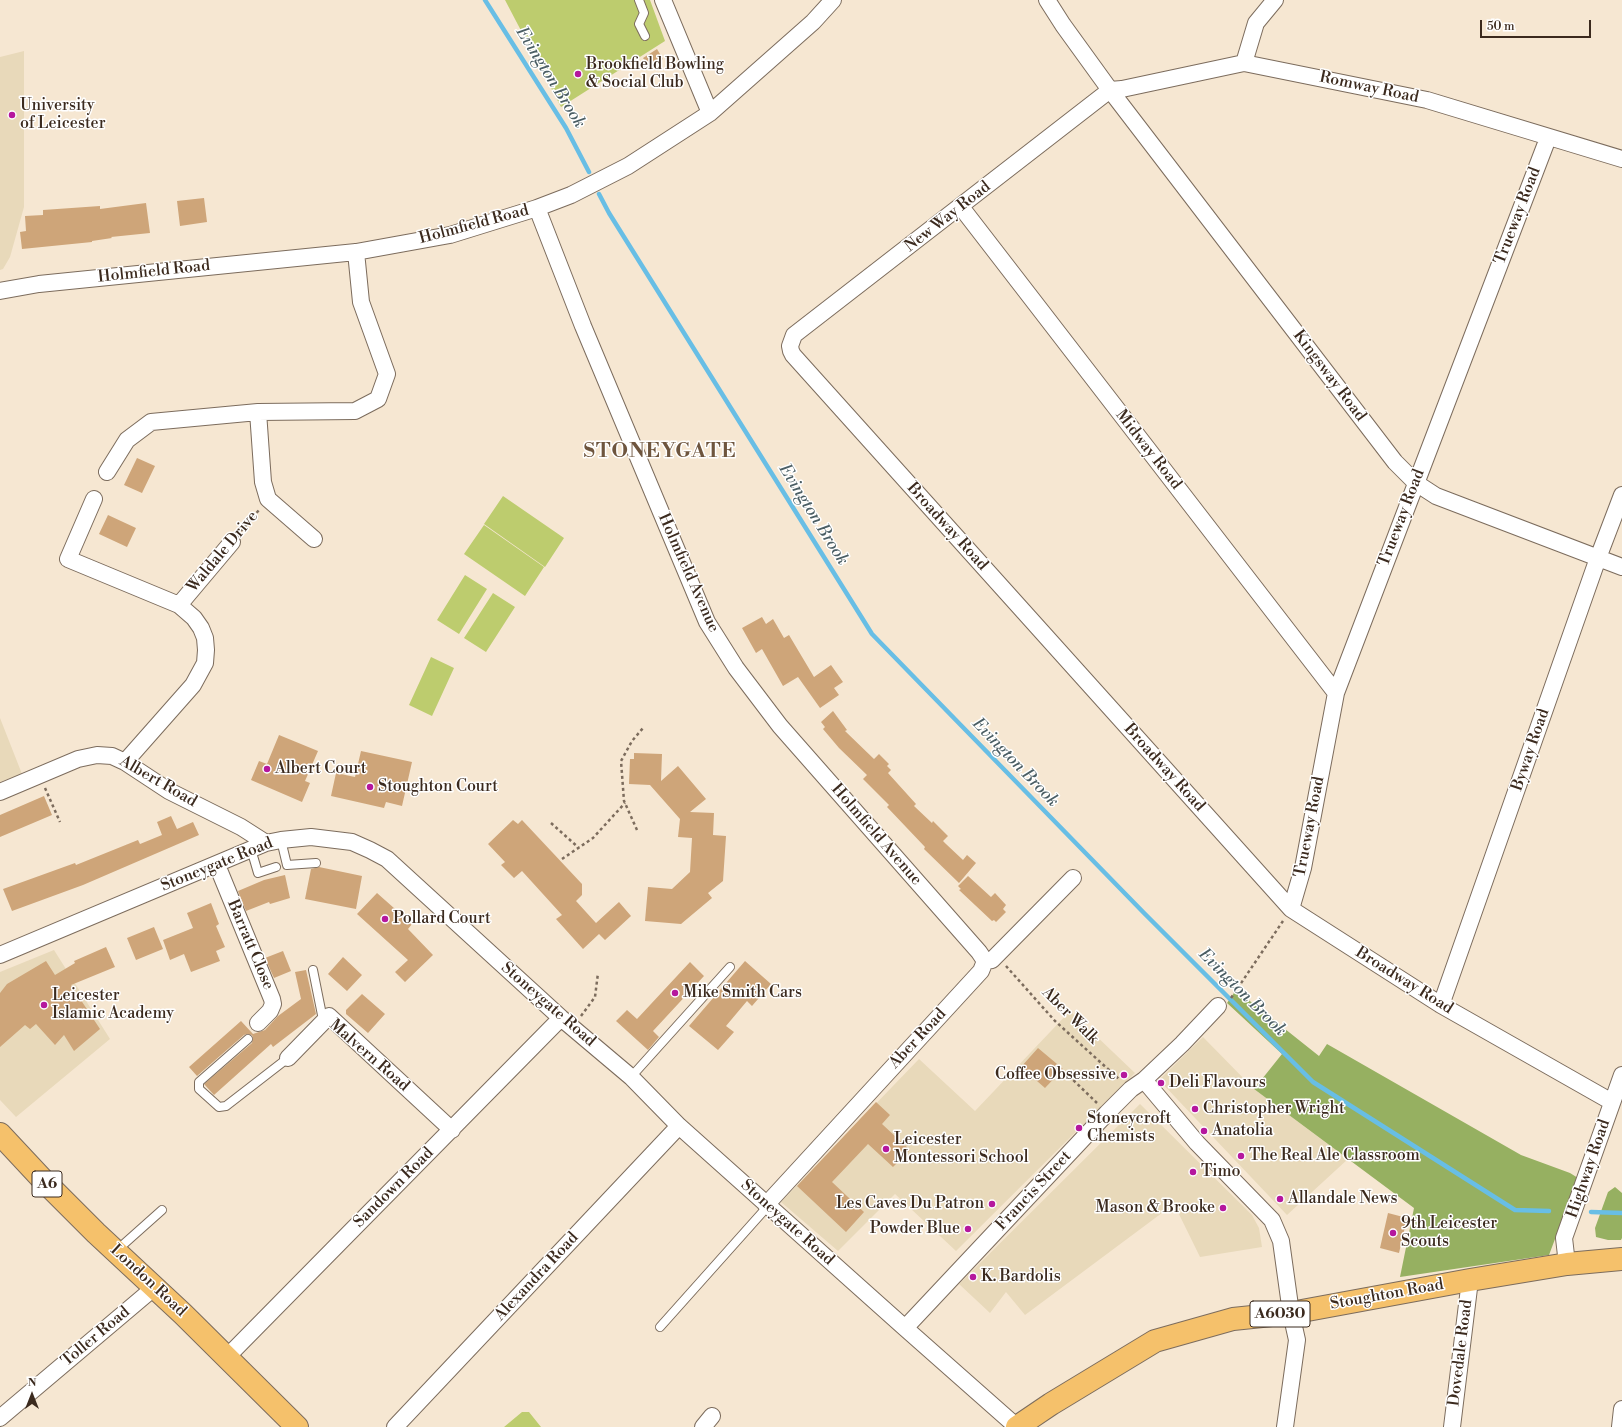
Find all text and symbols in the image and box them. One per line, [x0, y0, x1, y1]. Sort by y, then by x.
scale bar [1482, 12, 1593, 38]
text: 50 m [1487, 19, 1515, 34]
water label: Evington Brook [511, 24, 589, 132]
place label: Brookfield Bowling & Social Club [586, 55, 724, 93]
street label: Romway Road [1318, 68, 1420, 108]
marker: Brookfield Bowling & Social Club [573, 69, 583, 79]
place label: University of Leicester [20, 96, 106, 134]
marker: University of Leicester [7, 110, 17, 120]
street label: Trueway Road [1491, 165, 1545, 267]
street label: New Way Road [901, 178, 995, 256]
street label: Holmfield Road [417, 201, 531, 249]
street label: Holmfield Road [97, 257, 211, 287]
street label: Kingsway Road [1288, 327, 1370, 425]
street label: Midway Road [1111, 406, 1185, 494]
district label: STONEYGATE [584, 440, 736, 464]
water label: Evington Brook [774, 461, 852, 569]
street label: Trueway Road [1375, 467, 1429, 569]
street label: Broadway Road [903, 479, 991, 575]
street label: Waldale Drive [183, 507, 263, 597]
street label: Holmfield Avenue [653, 510, 723, 636]
street label: Byway Road [1508, 706, 1554, 794]
water label: Evington Brook [968, 714, 1062, 812]
street label: Broadway Road [1120, 720, 1208, 816]
street label: Albert Road [116, 752, 200, 812]
place label: Albert Court [275, 759, 366, 779]
marker: Albert Court [262, 764, 272, 774]
street label: Trueway Road [1291, 775, 1329, 879]
place label: Stoughton Court [378, 777, 498, 797]
street label: Holmfield Avenue [827, 780, 925, 890]
marker: Stoughton Court [365, 782, 375, 792]
street label: Stoneygate Road [158, 834, 276, 896]
street label: Barratt Close [222, 897, 278, 993]
place label: Pollard Court [393, 909, 491, 929]
marker: Pollard Court [380, 914, 390, 924]
street label: Broadway Road [1352, 943, 1456, 1019]
water label: Evington Brook [1194, 945, 1290, 1041]
street label: Stoneygate Road [497, 959, 599, 1051]
place label: Mike Smith Cars [683, 983, 802, 1003]
street label: Aber Walk [1037, 983, 1103, 1049]
place label: Leicester Islamic Academy [52, 986, 174, 1024]
marker: Mike Smith Cars [670, 988, 680, 998]
marker: Leicester Islamic Academy [39, 1000, 49, 1010]
street label: Aber Road [885, 1005, 951, 1073]
street label: Malvern Road [325, 1016, 413, 1096]
place label: Coffee Obsessive [995, 1065, 1116, 1085]
marker: Coffee Obsessive [1119, 1070, 1129, 1080]
place label: Deli Flavours [1169, 1073, 1266, 1093]
marker: Deli Flavours [1156, 1078, 1166, 1088]
place label: Christopher Wright [1203, 1099, 1345, 1119]
marker: Christopher Wright [1190, 1104, 1200, 1114]
place label: Stoneycroft Chemists [1087, 1109, 1171, 1147]
street label: Highway Road [1563, 1117, 1615, 1221]
place label: Anatolia [1212, 1121, 1273, 1141]
marker: Stoneycroft Chemists [1074, 1123, 1084, 1133]
marker: Anatolia [1199, 1126, 1209, 1136]
place label: Leicester Montessori School [894, 1130, 1028, 1168]
street label: Sandown Road [350, 1144, 438, 1232]
marker: Leicester Montessori School [881, 1144, 891, 1154]
place label: The Real Ale Classroom [1249, 1146, 1420, 1166]
street label: Francis Street [992, 1147, 1076, 1235]
marker: The Real Ale Classroom [1236, 1151, 1246, 1161]
place label: Timo [1201, 1162, 1240, 1182]
marker: Timo [1188, 1167, 1198, 1177]
road number: A6 [32, 1171, 62, 1197]
street label: Stoneygate Road [736, 1176, 838, 1270]
place label: Allandale News [1288, 1189, 1397, 1209]
place label: Les Caves Du Patron [836, 1194, 984, 1214]
marker: Allandale News [1275, 1194, 1285, 1204]
place label: Mason & Brooke [1096, 1198, 1215, 1218]
marker: Les Caves Du Patron [987, 1199, 997, 1209]
marker: Mason & Brooke [1218, 1203, 1228, 1213]
place label: 9th Leicester Scouts [1401, 1214, 1497, 1252]
place label: Powder Blue [870, 1219, 960, 1239]
marker: Powder Blue [963, 1224, 973, 1234]
marker: 9th Leicester Scouts [1388, 1228, 1398, 1238]
street label: Alexandra Road [491, 1229, 583, 1325]
street label: London Road [106, 1241, 190, 1321]
place label: K. Bardolis [981, 1267, 1061, 1287]
marker: K. Bardolis [968, 1272, 978, 1282]
street label: Stoughton Road [1329, 1276, 1445, 1314]
street label: Dovedale Road [1445, 1299, 1477, 1407]
road number: A6030 [1250, 1301, 1310, 1327]
street label: Toller Road [58, 1303, 134, 1371]
north arrow [12, 1375, 52, 1415]
text: N [28, 1376, 36, 1390]

